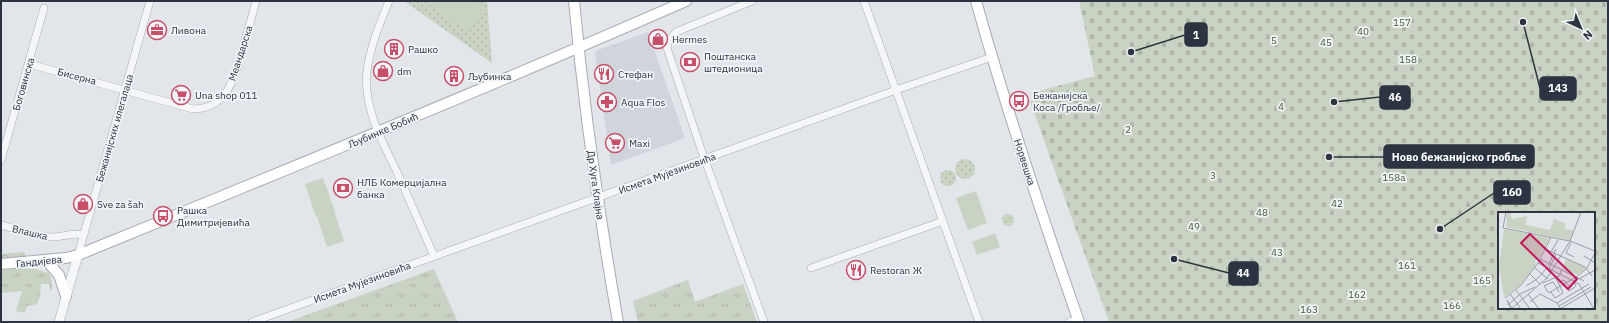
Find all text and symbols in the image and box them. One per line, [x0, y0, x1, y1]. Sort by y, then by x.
north arrow [1561, 8, 1601, 48]
park label: 157 [1393, 16, 1411, 29]
office icon: Ливона [146, 19, 168, 41]
street label: Меандарска [225, 23, 256, 83]
callout: 1 [1185, 23, 1207, 46]
place label: Ливона [171, 24, 207, 37]
park label: 40 [1357, 25, 1369, 38]
text: N [1580, 27, 1596, 43]
shop icon: Hermes [647, 28, 669, 50]
text: 1 [1193, 28, 1200, 42]
place label: Hermes [672, 33, 707, 46]
park label: 5 [1271, 34, 1277, 47]
park label: 45 [1320, 36, 1332, 49]
building icon: Рашко [383, 38, 405, 60]
place label: Рашко [408, 43, 439, 56]
place label: Поштанска штедионица [704, 50, 763, 75]
bank icon: Поштанска штедионица [679, 51, 701, 73]
park label: 158 [1399, 53, 1417, 66]
street label: Боговинска [10, 55, 37, 112]
shop icon: dm [372, 60, 394, 82]
restaurant icon: Стефан [593, 63, 615, 85]
street label: Бисерна [56, 65, 98, 88]
place label: dm [397, 65, 412, 78]
building icon: Љубинка [443, 65, 465, 87]
place label: Стефан [618, 68, 653, 81]
place label: Љубинка [468, 70, 512, 83]
street label: Бежанијских илегалаца [93, 72, 136, 184]
callout: 143 [1540, 77, 1576, 100]
text: 143 [1548, 81, 1568, 95]
supermarket icon: Una shop 011 [170, 84, 192, 106]
callout: 46 [1380, 86, 1410, 109]
place label: Una shop 011 [195, 89, 257, 102]
place label: Бежанијска Коса /Гробље/ [1033, 89, 1101, 114]
bus stop icon: Бежанијска Коса /Гробље/ [1008, 90, 1030, 112]
text: 46 [1388, 90, 1402, 104]
pharmacy icon: Aqua Flos [596, 91, 618, 113]
place label: Aqua Flos [621, 96, 665, 109]
park label: 4 [1278, 100, 1284, 113]
street label: Љубинке Бобић [346, 110, 420, 151]
park label: 2 [1125, 123, 1131, 136]
supermarket icon: Maxi [604, 132, 626, 154]
place label: Maxi [629, 137, 650, 150]
street label: Норвешка [1011, 137, 1038, 188]
callout: Ново бежанијско гробље [1384, 145, 1534, 168]
street label: Др Хуга Клајна [584, 150, 607, 221]
street label: Исмета Мујезиновића [617, 150, 718, 197]
text: Ново бежанијско гробље [1392, 150, 1526, 164]
park label: 3 [1210, 169, 1216, 182]
park label: 158a [1382, 171, 1406, 184]
place label: НЛБ Комерцијална банка [357, 176, 447, 201]
bank icon: НЛБ Комерцијална банка [332, 177, 354, 199]
callout: 160 [1494, 181, 1530, 204]
text: 160 [1502, 185, 1522, 199]
shop icon: Sve za šah [72, 193, 94, 215]
park label: 42 [1331, 197, 1343, 210]
place label: Sve za šah [97, 198, 144, 211]
place label: Рашка Димитријевића [177, 204, 251, 229]
bus stop icon: Рашка Димитријевића [152, 205, 174, 227]
park label: 48 [1256, 206, 1268, 219]
inset map [1498, 212, 1595, 309]
park label: 49 [1188, 220, 1200, 233]
street label: Влашка [11, 222, 50, 243]
park label: 43 [1271, 246, 1283, 259]
street label: Гандијева [15, 253, 63, 270]
street label: Исмета Мујезиновића [312, 259, 413, 306]
restaurant icon: Restoran Ж [845, 259, 867, 281]
park label: 161 [1398, 259, 1416, 272]
callout: 44 [1229, 262, 1258, 285]
place label: Restoran Ж [870, 264, 923, 277]
text: 44 [1236, 266, 1250, 280]
park label: 165 [1473, 274, 1491, 287]
park label: 162 [1348, 288, 1366, 301]
park label: 166 [1443, 299, 1461, 312]
park label: 163 [1300, 303, 1318, 316]

